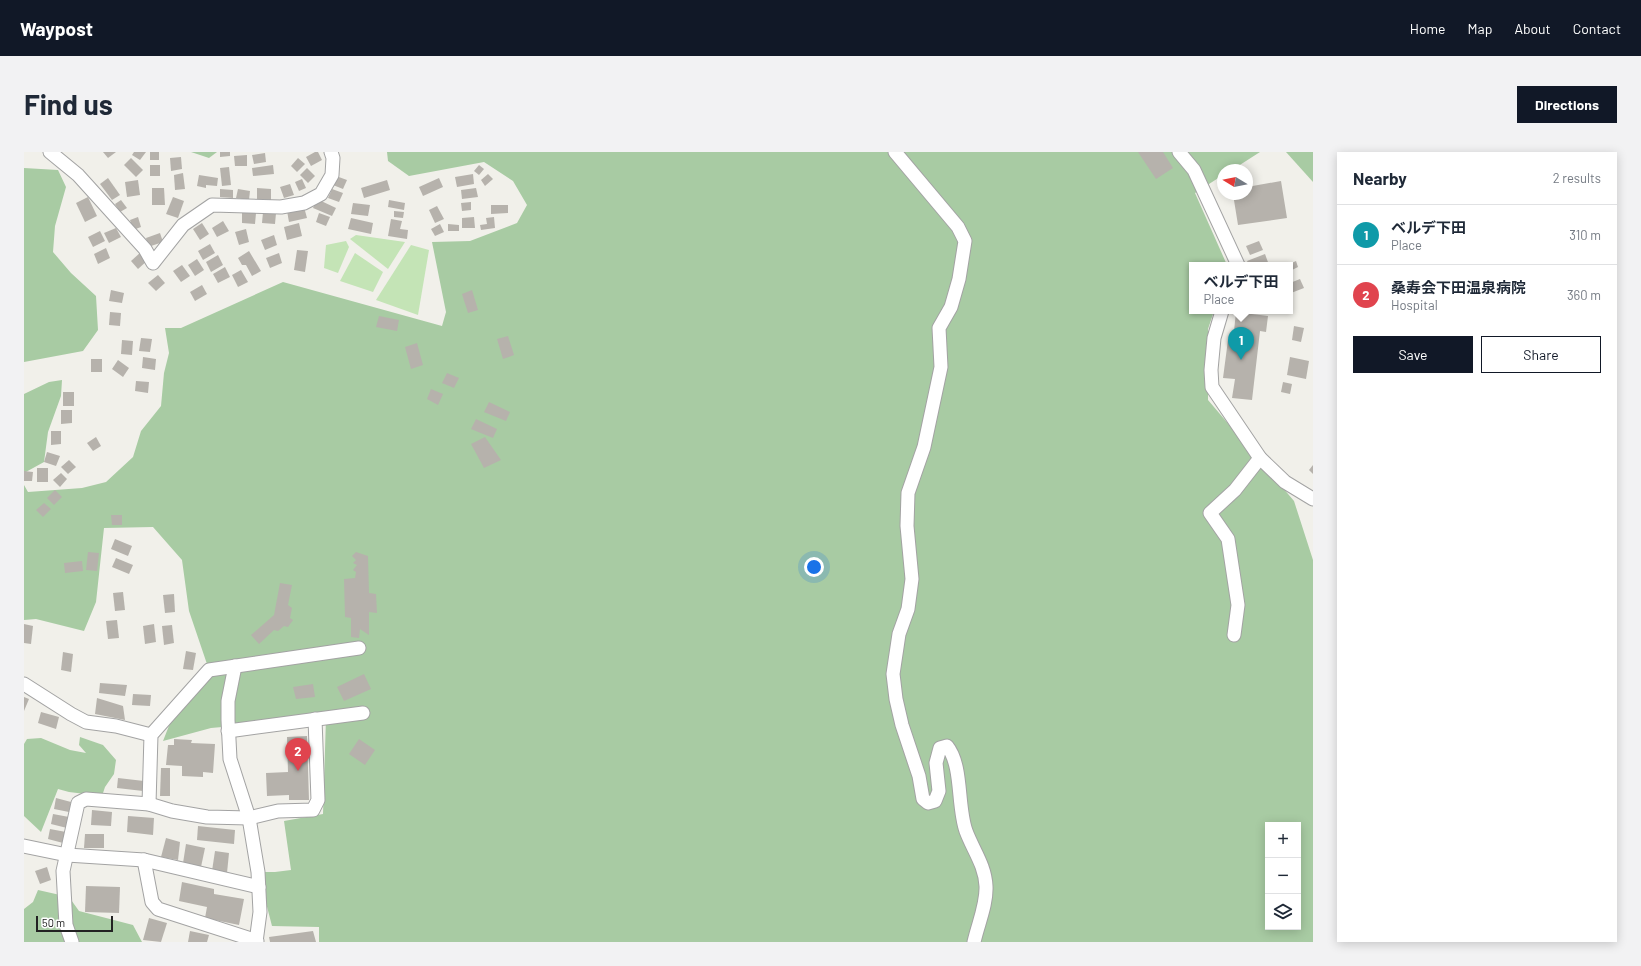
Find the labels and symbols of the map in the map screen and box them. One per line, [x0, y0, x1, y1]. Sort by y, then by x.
north arrow [1217, 164, 1253, 200]
pin: 1 [1228, 327, 1254, 360]
your location [804, 557, 824, 577]
pin: 2 [285, 738, 311, 771]
scale bar [36, 914, 113, 933]

